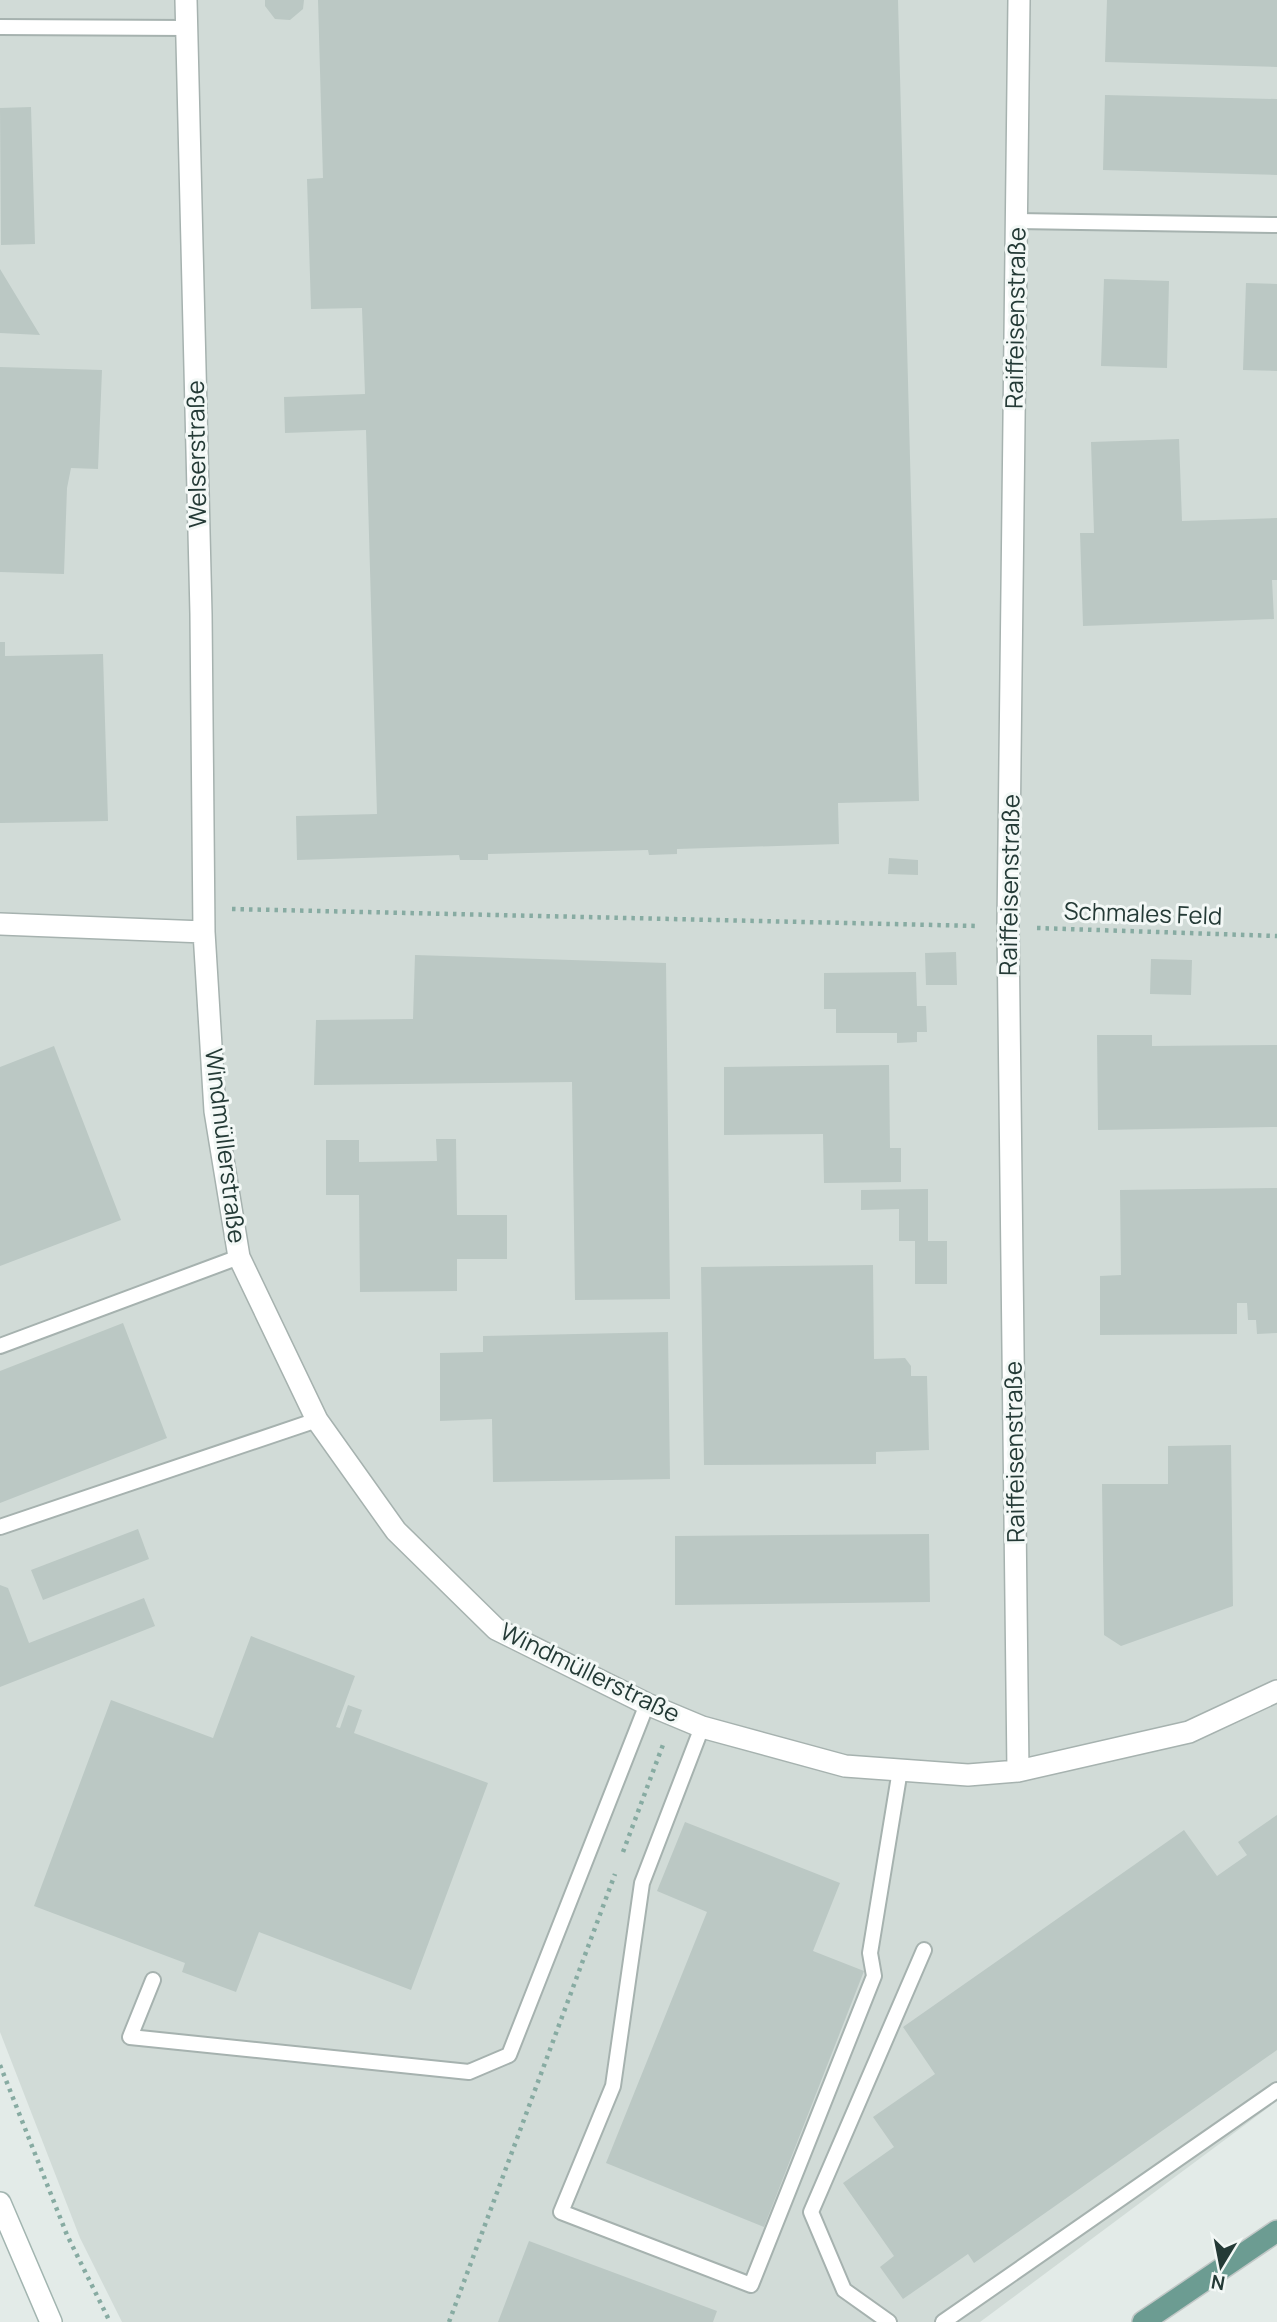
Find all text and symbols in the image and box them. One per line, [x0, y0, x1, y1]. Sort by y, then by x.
street label: Raiffeisenstraße [996, 227, 1033, 409]
street label: Welserstraße [178, 380, 213, 528]
street label: Raiffeisenstraße [990, 794, 1027, 976]
street label: Schmales Feld [1063, 893, 1223, 932]
street label: Windmüllerstraße [198, 1046, 255, 1245]
street label: Raiffeisenstraße [995, 1361, 1032, 1543]
street label: Windmüllerstraße [495, 1614, 686, 1729]
north arrow [1186, 2231, 1256, 2301]
text: N [1209, 2269, 1227, 2297]

